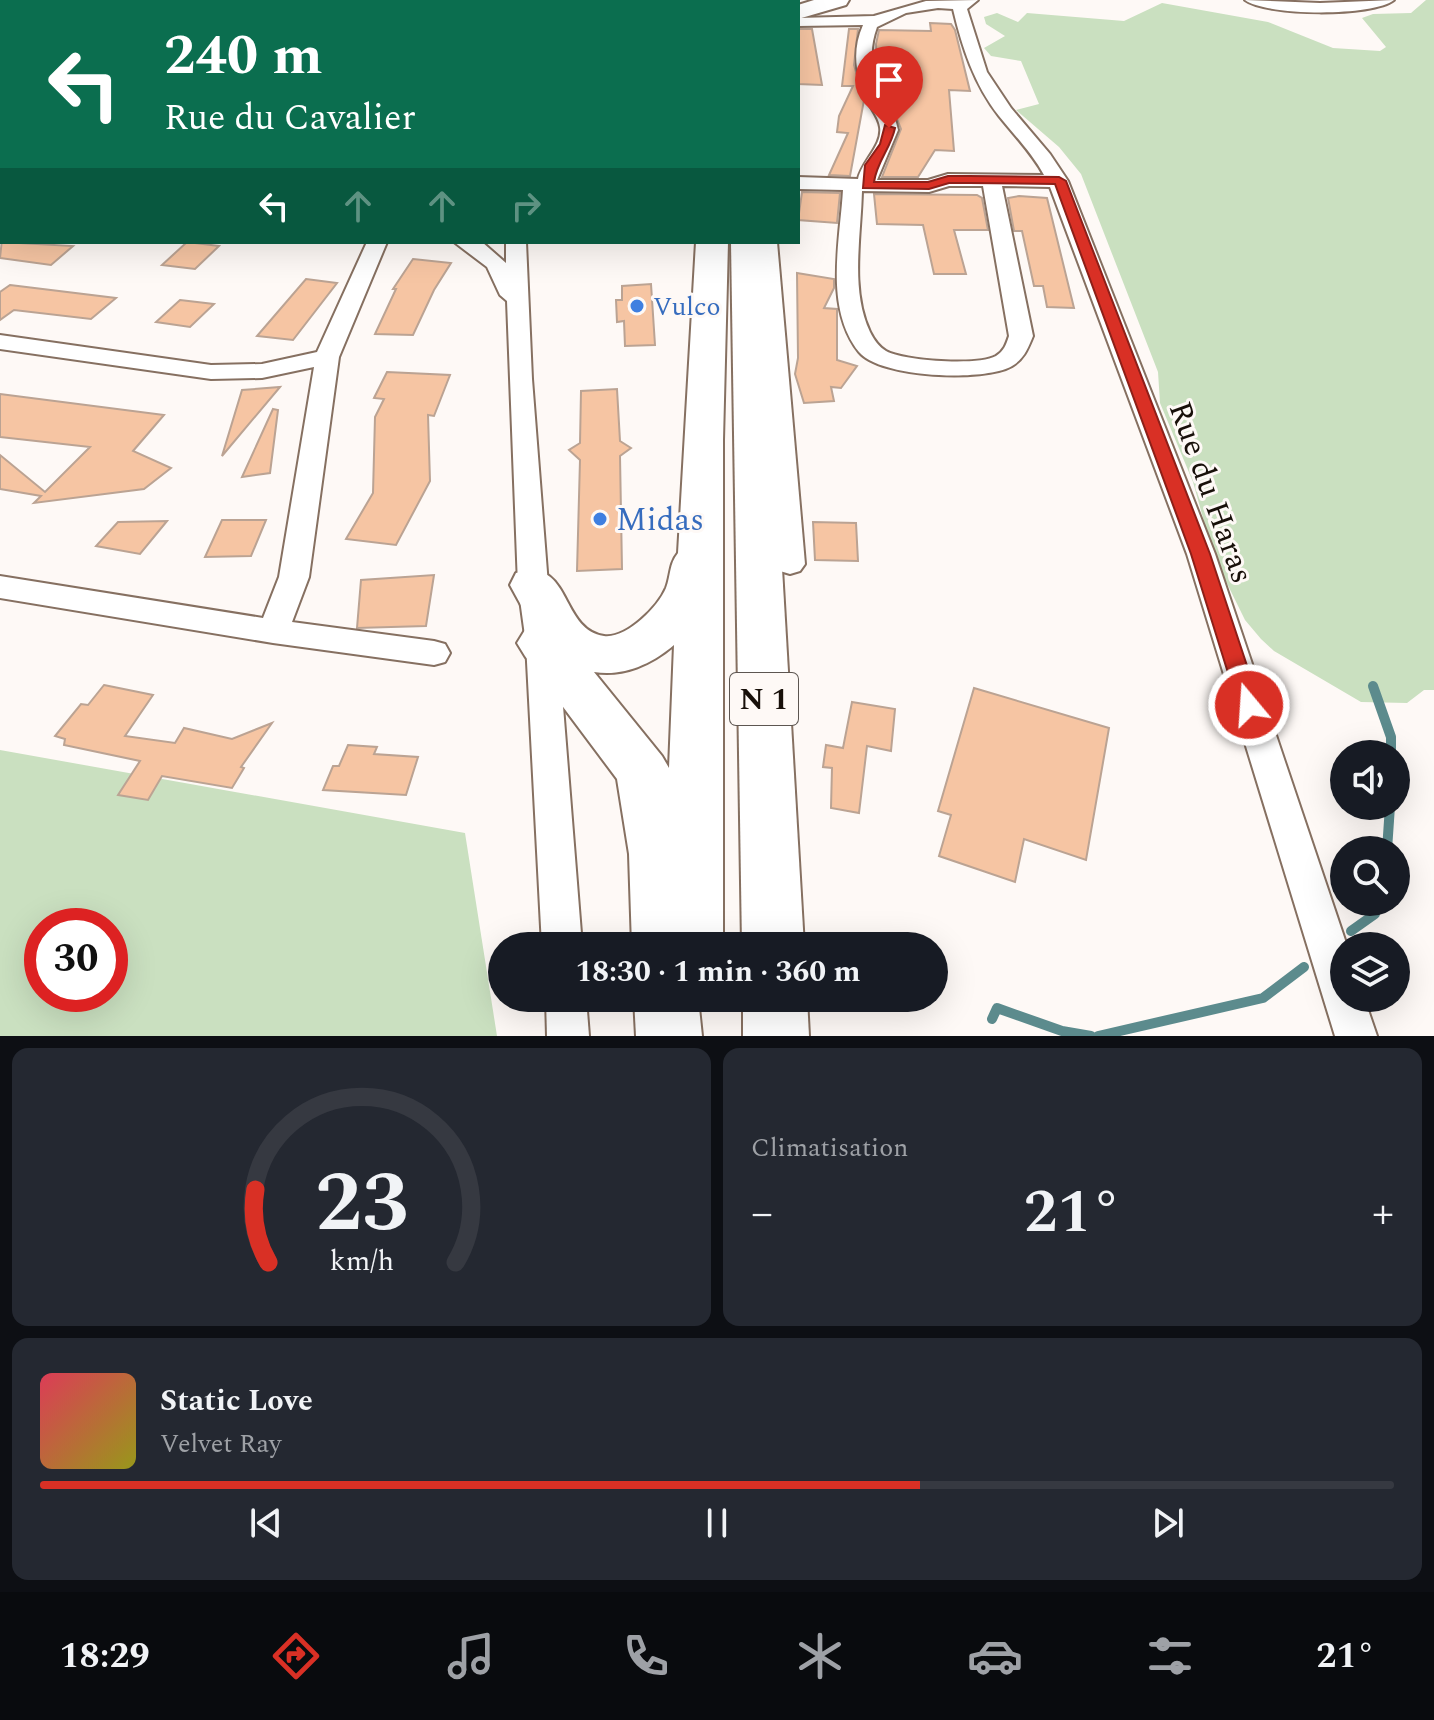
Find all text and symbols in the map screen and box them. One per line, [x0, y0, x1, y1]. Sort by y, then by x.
text: 240 m [164, 14, 323, 99]
icon: left [32, 32, 136, 136]
pin [855, 46, 923, 128]
icon: arrive [867, 58, 911, 102]
text: Rue du Cavalier [164, 91, 416, 146]
icon: left [252, 184, 296, 228]
icon: ahead [336, 184, 380, 228]
icon: ahead [420, 184, 464, 228]
icon: right [504, 184, 548, 228]
place label: Vulco [653, 287, 720, 327]
marker: Vulco [628, 297, 646, 315]
street label: Rue du Haras [1155, 395, 1266, 590]
place label: Midas [616, 496, 704, 545]
marker: Midas [591, 510, 609, 528]
position arrow [1207, 663, 1291, 747]
road number: N 1 [730, 673, 798, 725]
map controls [1330, 740, 1410, 1012]
button: sound [1330, 740, 1410, 820]
button: search [1330, 836, 1410, 916]
speed limit sign: 30 [24, 908, 128, 1012]
button: layers [1330, 932, 1410, 1012]
text: 18:30 · 1 min · 360 m [575, 949, 861, 995]
text: Climatisation [751, 1128, 908, 1168]
text: 23 [315, 1141, 408, 1268]
text: 21° [1024, 1167, 1121, 1259]
text: − [751, 1180, 773, 1247]
text: + [1372, 1180, 1394, 1247]
text: km/h [329, 1240, 394, 1283]
text: Static Love [160, 1378, 313, 1424]
text: Velvet Ray [160, 1424, 281, 1464]
icon: previous [244, 1501, 288, 1545]
icon: pause [695, 1501, 739, 1545]
icon: next [1146, 1501, 1190, 1545]
icon: directions [268, 1628, 324, 1684]
icon: music [443, 1628, 499, 1684]
icon: phone [618, 1628, 674, 1684]
icon: climate [792, 1628, 848, 1684]
icon: car [967, 1628, 1023, 1684]
icon: filters [1142, 1628, 1198, 1684]
text: 18:29 [59, 1629, 150, 1684]
text: 21° [1316, 1629, 1375, 1684]

